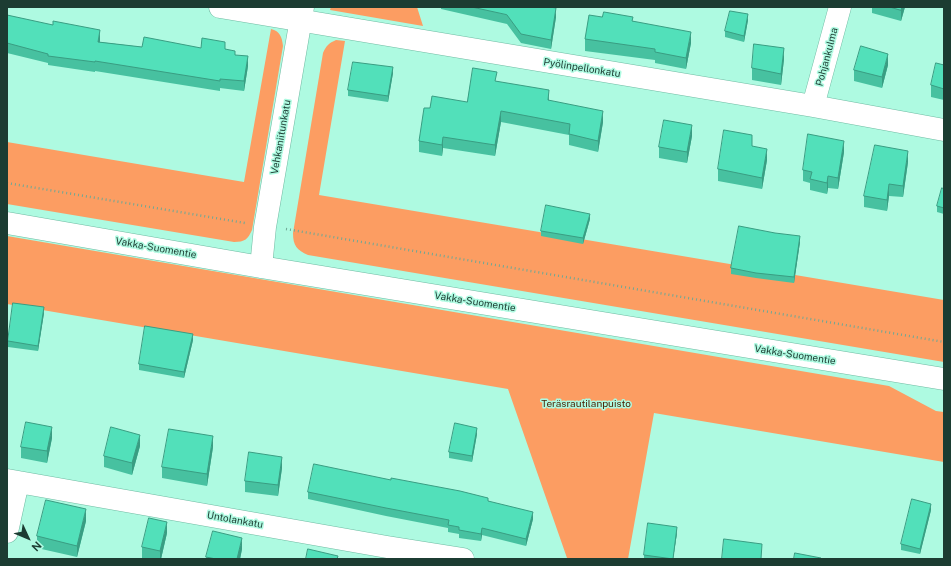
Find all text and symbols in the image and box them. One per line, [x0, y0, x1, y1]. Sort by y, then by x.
street label: Pohjankulma [813, 26, 841, 88]
street label: Pyölinpellonkatu [543, 56, 621, 80]
street label: Vehkaniitunkatu [269, 99, 293, 175]
street label: Vakka-Suomentie [115, 235, 197, 261]
street label: Vakka-Suomentie [434, 290, 516, 314]
street label: Vakka-Suomentie [754, 343, 836, 367]
park label: Teräsrautilanpuisto [541, 398, 631, 410]
street label: Untolankatu [206, 509, 264, 531]
north arrow [8, 518, 48, 558]
text: N [29, 539, 44, 554]

